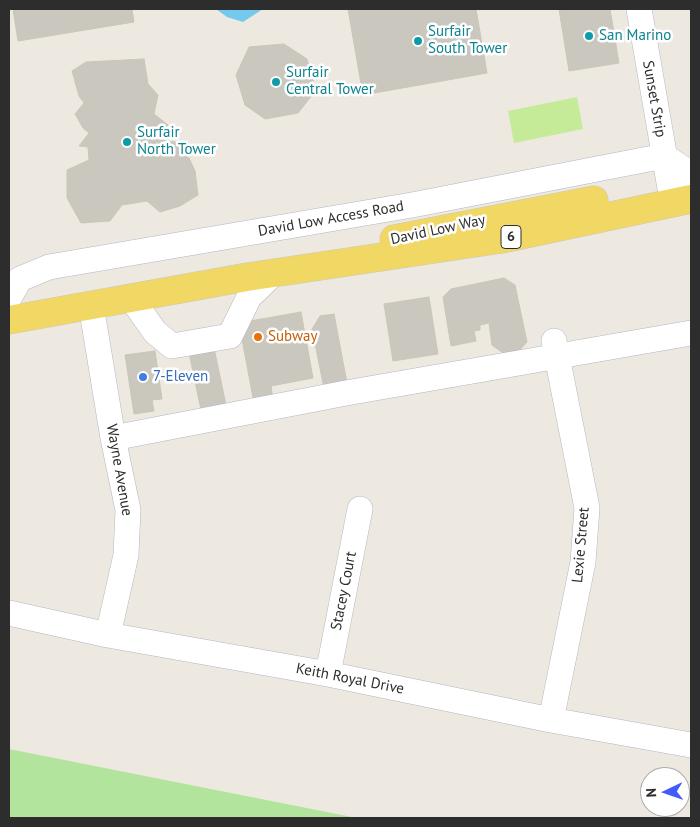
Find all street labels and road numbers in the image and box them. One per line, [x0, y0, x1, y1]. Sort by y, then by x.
street label: Sunset Strip [638, 59, 670, 139]
street label: David Low Access Road [257, 197, 405, 241]
street label: David Low Way [389, 211, 487, 249]
road number: 6 [501, 226, 521, 248]
street label: Wayne Avenue [102, 423, 136, 517]
street label: Lexie Street [569, 506, 593, 584]
street label: Stacey Court [328, 550, 360, 632]
street label: Keith Royal Drive [294, 660, 406, 698]

